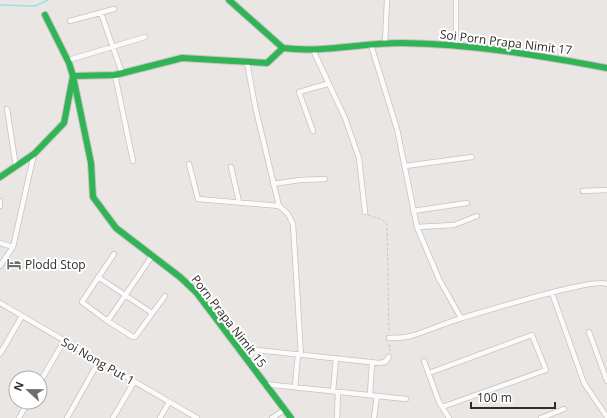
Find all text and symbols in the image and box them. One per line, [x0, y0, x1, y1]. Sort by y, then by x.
street label: Soi Porn Prapa Nimit 17 [439, 25, 573, 59]
hotel icon: Plodd Stop [6, 256, 22, 272]
place label: Plodd Stop [25, 256, 86, 273]
street label: Porn Prapa Nimit 15 [187, 271, 271, 371]
street label: Soi Nong Put 1 [58, 333, 138, 389]
north arrow [8, 370, 48, 410]
text: N [10, 379, 27, 393]
scale bar [471, 384, 555, 410]
text: 100 m [477, 389, 512, 406]

